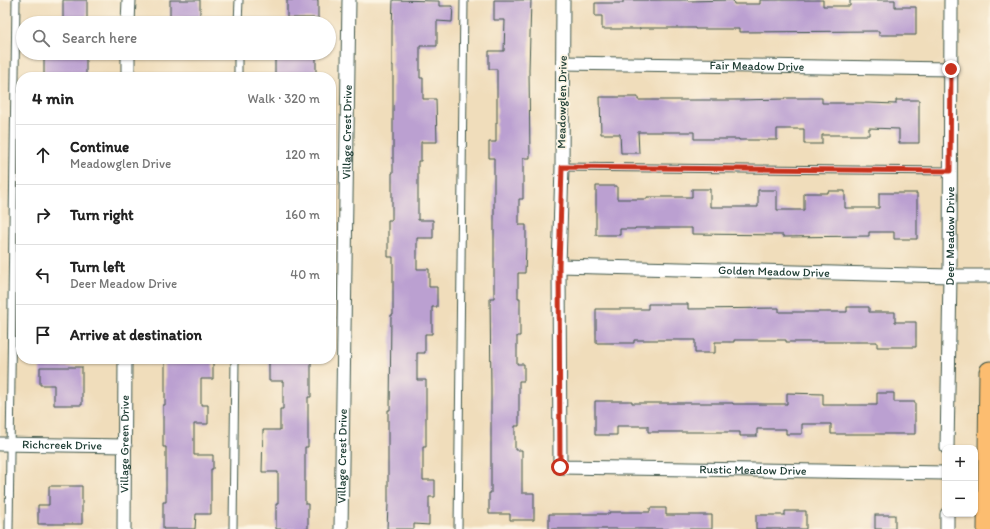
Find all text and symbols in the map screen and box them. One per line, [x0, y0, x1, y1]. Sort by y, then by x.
search box [16, 16, 336, 60]
icon: search [30, 27, 52, 49]
text: Search here [62, 29, 137, 47]
street label: Meadowglen Drive [554, 55, 570, 149]
street label: Fair Meadow Drive [709, 58, 805, 74]
route end [942, 60, 960, 78]
street label: Village Crest Drive [339, 84, 355, 180]
text: 4 min [32, 88, 74, 108]
text: Walk · 320 m [248, 91, 320, 106]
text: Continue [70, 138, 129, 156]
icon: ahead [32, 144, 54, 166]
text: 120 m [285, 147, 320, 162]
text: Meadowglen Drive [70, 156, 171, 171]
street label: Deer Meadow Drive [943, 186, 957, 286]
icon: right [32, 204, 54, 226]
text: Turn right [70, 206, 134, 224]
text: 160 m [285, 207, 320, 222]
text: Turn left [70, 258, 125, 276]
street label: Golden Meadow Drive [718, 263, 830, 280]
icon: left [32, 264, 54, 286]
text: 40 m [290, 267, 320, 282]
text: Deer Meadow Drive [70, 276, 177, 291]
icon: arrive [32, 324, 54, 346]
text: Arrive at destination [70, 326, 202, 344]
street label: Village Green Drive [117, 395, 132, 493]
street label: Village Crest Drive [334, 408, 350, 504]
street label: Richcreek Drive [22, 437, 102, 453]
map controls [942, 445, 978, 517]
button: + [942, 445, 978, 481]
route start [551, 458, 569, 476]
street label: Rustic Meadow Drive [699, 462, 807, 478]
button: − [942, 481, 978, 517]

